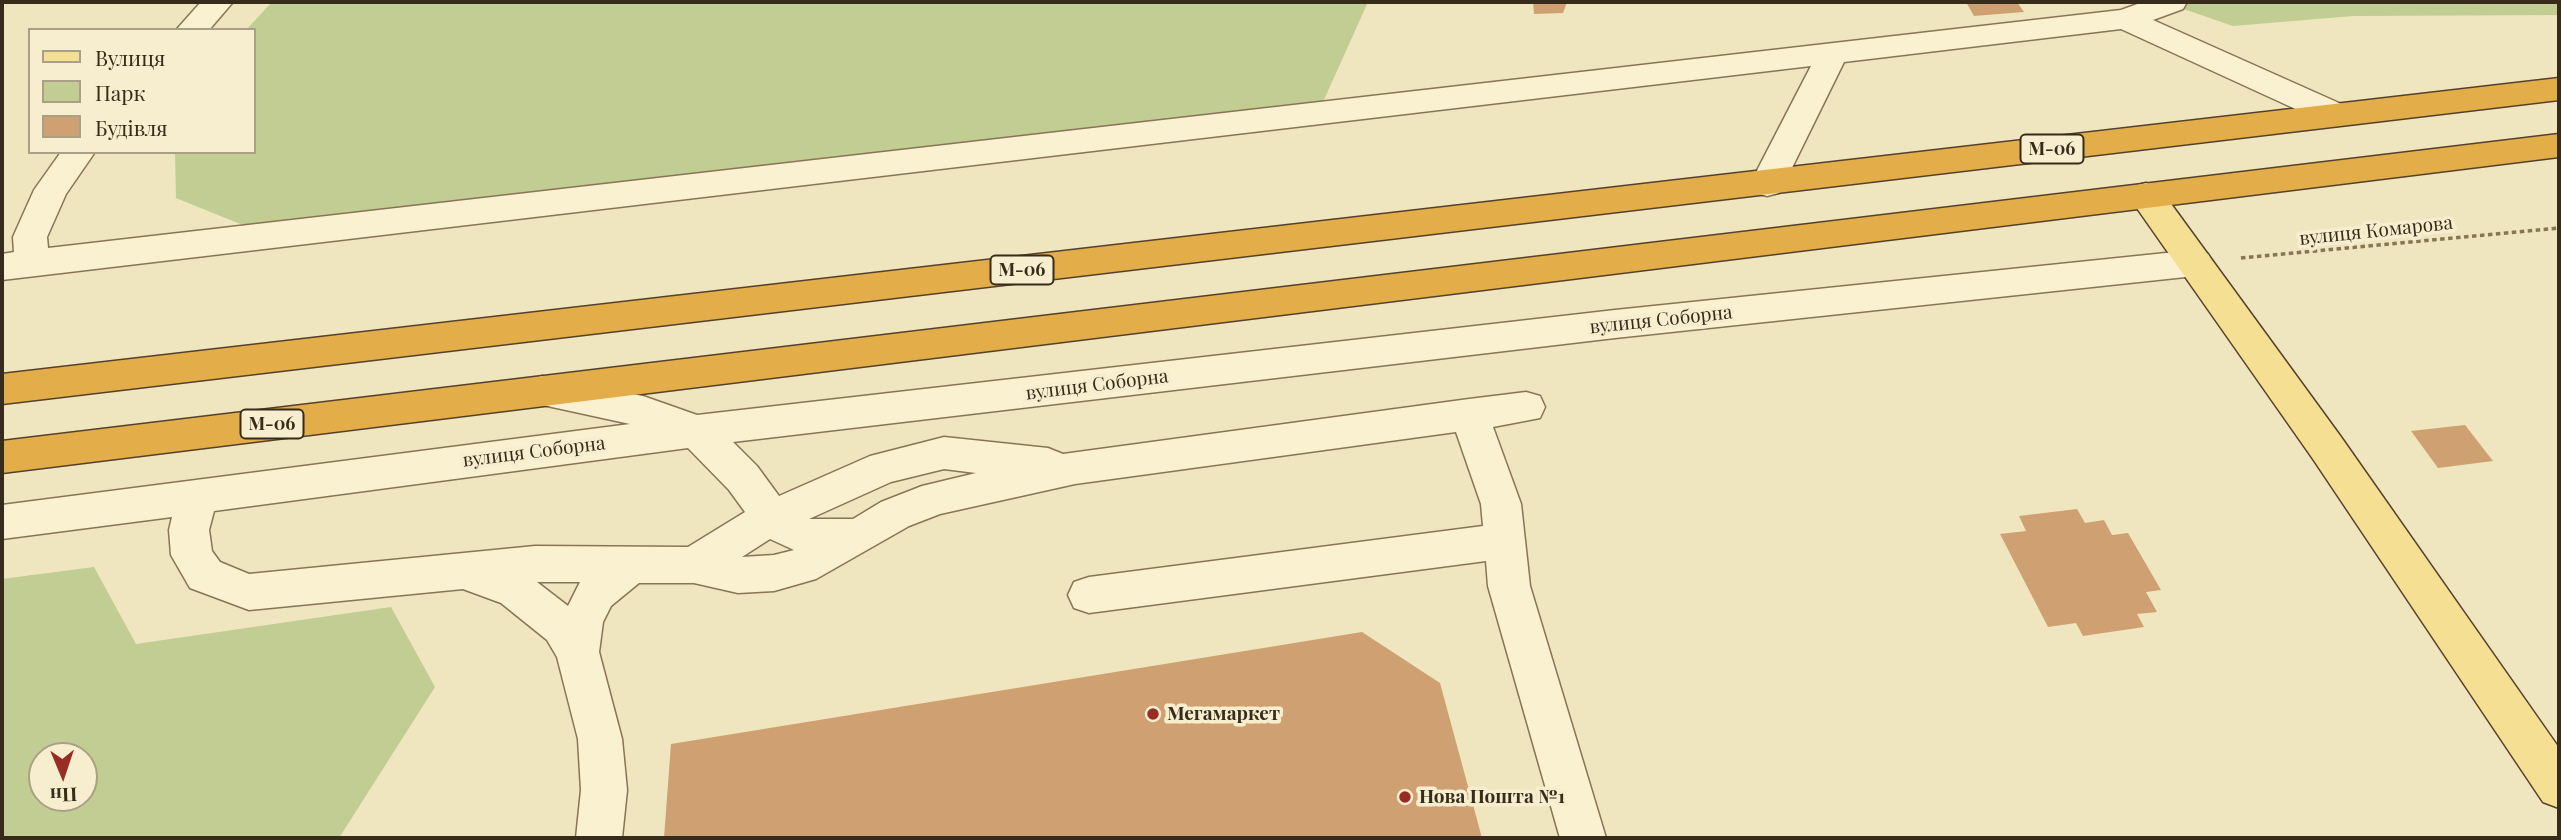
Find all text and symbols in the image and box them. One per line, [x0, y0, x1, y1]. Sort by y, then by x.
legend [28, 28, 256, 154]
text: Вулиця [95, 43, 165, 71]
text: Парк [95, 78, 145, 106]
text: Будівля [95, 113, 168, 141]
road number: М-06 [2021, 134, 2084, 164]
street label: вулиця Комарова [2298, 212, 2454, 250]
road number: М-06 [990, 256, 1054, 284]
street label: вулиця Соборна [1588, 301, 1734, 339]
street label: вулиця Соборна [1024, 365, 1170, 405]
road number: М-06 [240, 410, 304, 438]
street label: вулиця Соборна [461, 432, 607, 472]
place label: Мегамаркет [1167, 703, 1280, 725]
marker: Мегамаркет [1145, 706, 1161, 722]
north arrow [28, 742, 98, 812]
text: Пн [50, 783, 78, 809]
place label: Нова Пошта №1 [1419, 786, 1565, 808]
marker: Нова Пошта №1 [1397, 789, 1413, 805]

